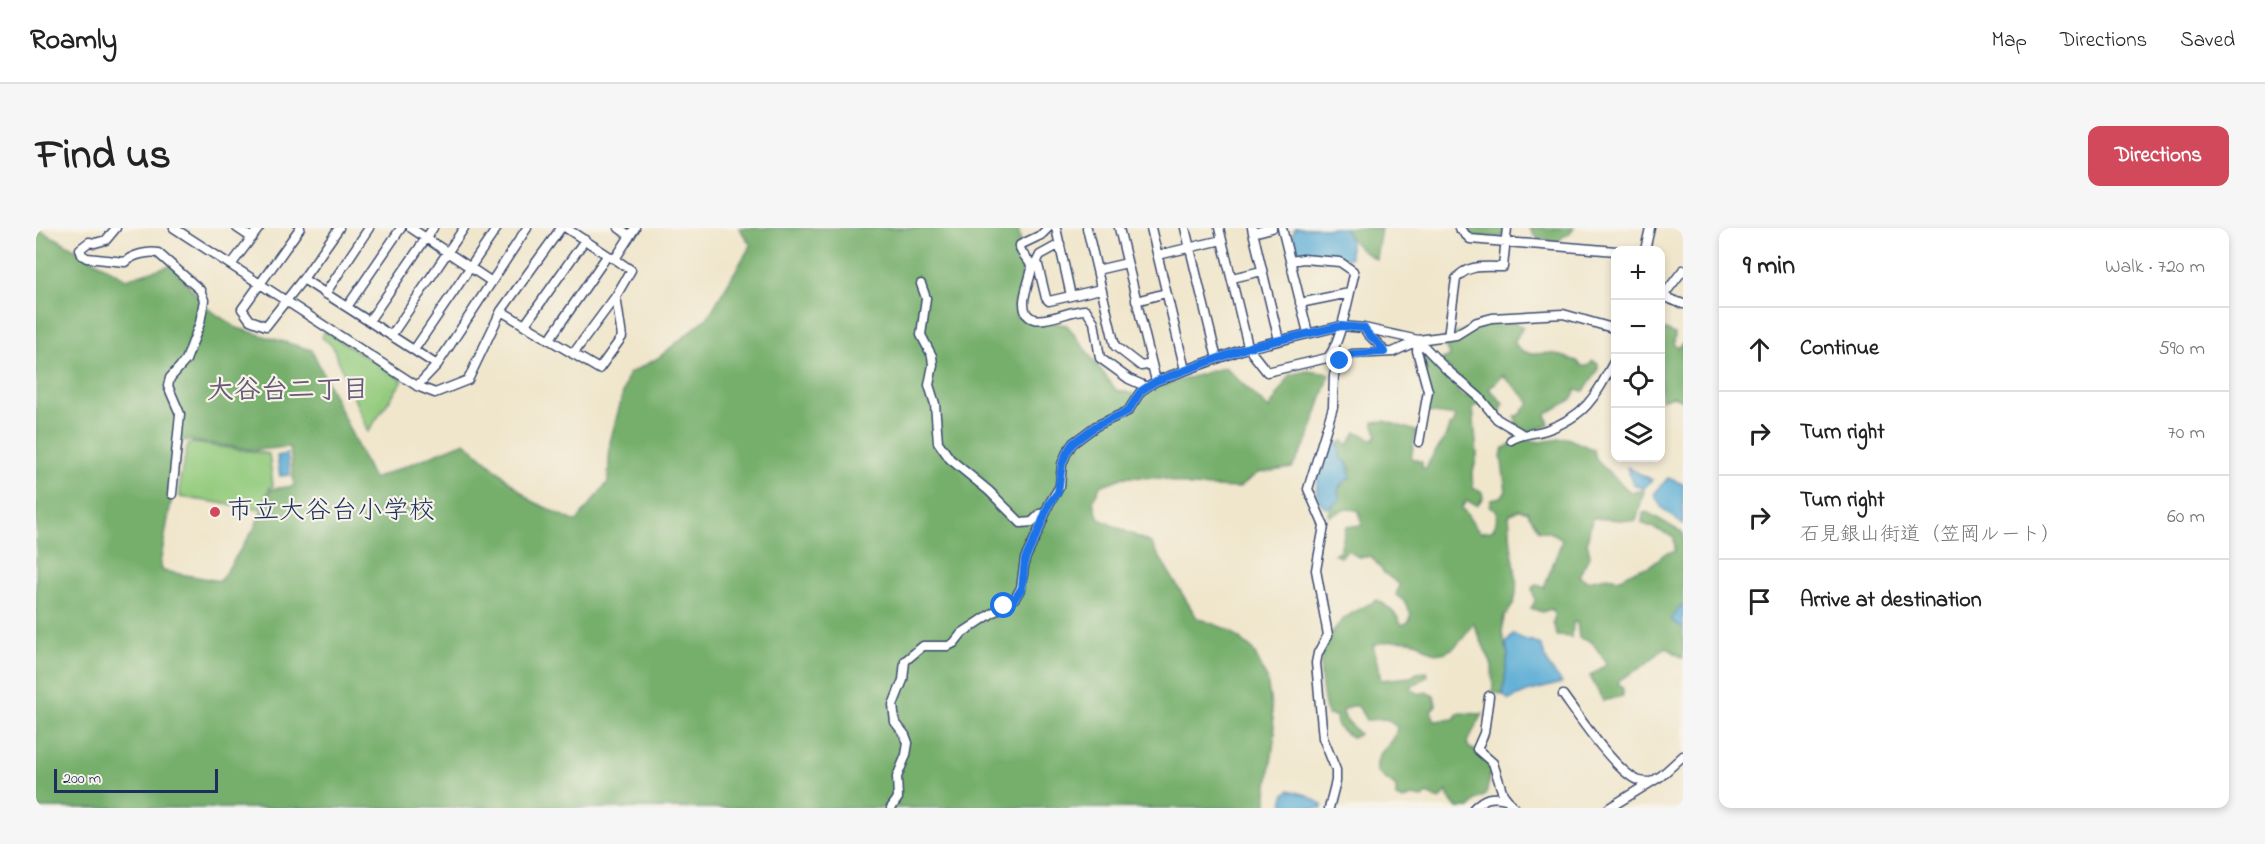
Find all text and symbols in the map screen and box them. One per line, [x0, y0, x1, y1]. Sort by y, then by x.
text: Roamly [30, 21, 117, 62]
text: Map [1991, 26, 2027, 56]
text: Directions [2060, 26, 2147, 56]
text: Saved [2180, 26, 2235, 56]
text: Find us [36, 126, 171, 187]
button: Directions [2088, 126, 2229, 186]
map controls [1611, 246, 1665, 462]
button: + [1611, 246, 1665, 300]
text: 9 min [1743, 248, 1795, 286]
text: Walk · 720 m [2105, 253, 2205, 282]
button: − [1611, 300, 1665, 354]
icon: ahead [1743, 333, 1776, 366]
text: Continue [1800, 333, 1879, 365]
text: 590 m [2158, 335, 2205, 364]
route end [1326, 347, 1352, 373]
button: locate [1611, 354, 1665, 408]
district label: 大谷台二丁目 [207, 372, 369, 411]
button: layers [1611, 408, 1665, 462]
icon: right [1743, 417, 1776, 450]
text: Turn right [1800, 417, 1885, 449]
text: 70 m [2168, 419, 2205, 448]
text: Turn right [1800, 485, 1885, 517]
place label: 市立大谷台小学校 [227, 493, 435, 531]
icon: right [1743, 501, 1776, 534]
text: 60 m [2167, 503, 2205, 532]
marker: 市立大谷台小学校 [208, 505, 222, 519]
text: 石見銀山街道（笠岡ルート） [1800, 521, 2061, 550]
icon: arrive [1743, 585, 1776, 618]
text: Arrive at destination [1800, 585, 1982, 617]
route start [990, 592, 1016, 618]
scale bar [54, 766, 218, 794]
text: 200 m [63, 767, 101, 791]

